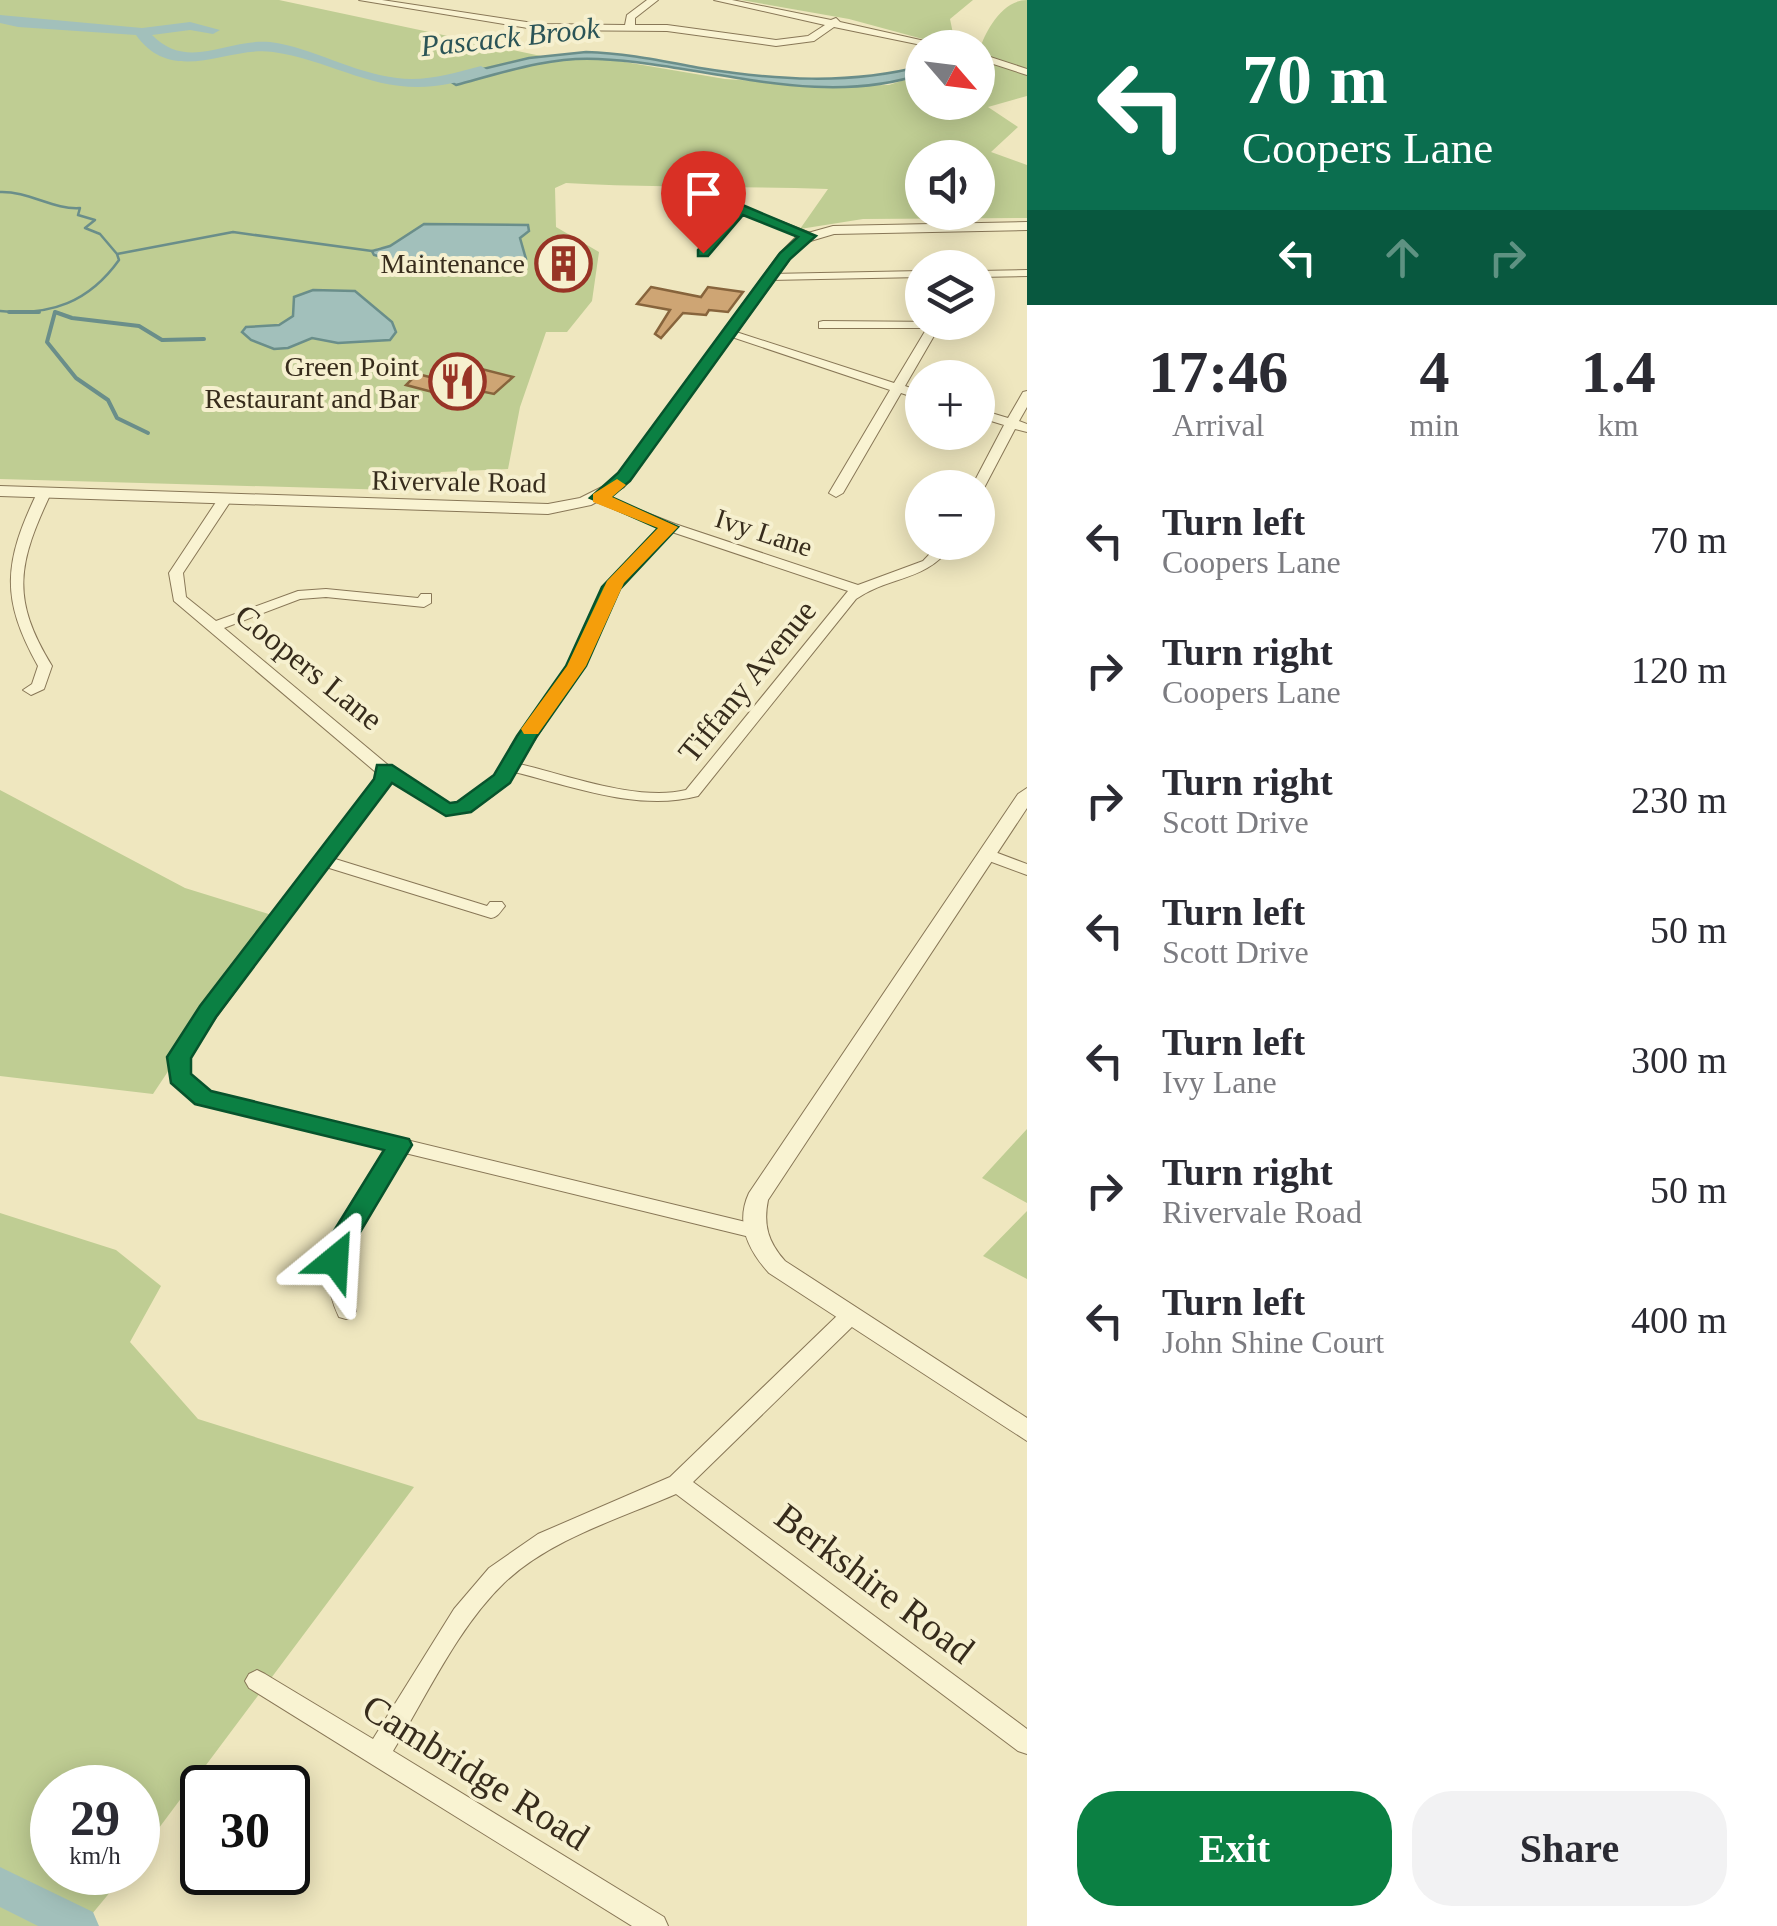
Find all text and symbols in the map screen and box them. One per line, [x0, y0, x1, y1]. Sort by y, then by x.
water label: Pascack Brook [418, 11, 602, 62]
north arrow [905, 30, 995, 120]
map controls [905, 30, 995, 560]
icon: left [1077, 40, 1207, 170]
text: 70 m [1242, 41, 1388, 118]
text: Coopers Lane [1242, 123, 1493, 173]
button: sound [905, 140, 995, 230]
pin [661, 151, 746, 254]
icon: arrive [676, 166, 731, 221]
icon: left [1270, 230, 1325, 285]
icon: ahead [1375, 230, 1430, 285]
icon: right [1480, 230, 1535, 285]
building icon: Maintenance [534, 233, 594, 293]
place label: Maintenance [380, 248, 525, 279]
button: layers [905, 250, 995, 340]
text: 17:46 [1148, 339, 1288, 405]
text: 4 [1419, 339, 1449, 405]
text: 1.4 [1581, 339, 1656, 405]
place label: Green Point Restaurant and Bar [204, 351, 420, 414]
restaurant icon: Green Point Restaurant and Bar [428, 352, 488, 412]
button: + [905, 360, 995, 450]
text: Arrival [1172, 407, 1264, 443]
text: min [1410, 407, 1459, 443]
text: km [1598, 407, 1639, 443]
street label: Rivervale Road [371, 464, 547, 499]
button: − [905, 470, 995, 560]
text: Turn left [1162, 501, 1305, 543]
street label: Ivy Lane [711, 502, 816, 563]
icon: left [1077, 513, 1132, 568]
text: 70 m [1650, 519, 1727, 561]
text: Coopers Lane [1162, 544, 1341, 580]
street label: Tiffany Avenue [671, 593, 823, 769]
street label: Coopers Lane [228, 597, 390, 737]
text: Turn right [1162, 631, 1333, 673]
icon: right [1077, 643, 1132, 698]
text: 120 m [1631, 649, 1727, 691]
text: Coopers Lane [1162, 674, 1341, 710]
text: Turn right [1162, 761, 1333, 803]
icon: right [1077, 773, 1132, 828]
text: 230 m [1631, 779, 1727, 821]
text: Scott Drive [1162, 804, 1309, 840]
text: Turn left [1162, 891, 1305, 933]
icon: left [1077, 903, 1132, 958]
text: 50 m [1650, 909, 1727, 951]
text: Scott Drive [1162, 934, 1309, 970]
text: Turn left [1162, 1021, 1305, 1063]
icon: left [1077, 1033, 1132, 1088]
text: 300 m [1631, 1039, 1727, 1081]
text: Ivy Lane [1162, 1064, 1277, 1100]
text: Turn right [1162, 1151, 1333, 1193]
icon: right [1077, 1163, 1132, 1218]
text: 50 m [1650, 1169, 1727, 1211]
text: Rivervale Road [1162, 1194, 1362, 1230]
position arrow [283, 1208, 387, 1312]
text: Turn left [1162, 1281, 1305, 1323]
icon: left [1077, 1293, 1132, 1348]
text: 400 m [1631, 1299, 1727, 1341]
text: John Shine Court [1162, 1324, 1384, 1360]
street label: Berkshire Road [768, 1495, 982, 1671]
street label: Cambridge Road [355, 1686, 597, 1858]
speed limit sign: 30 [180, 1765, 310, 1895]
text: 29 [70, 1790, 120, 1846]
button: Exit [1077, 1791, 1392, 1906]
button: Share [1412, 1791, 1727, 1906]
text: km/h [69, 1842, 121, 1869]

